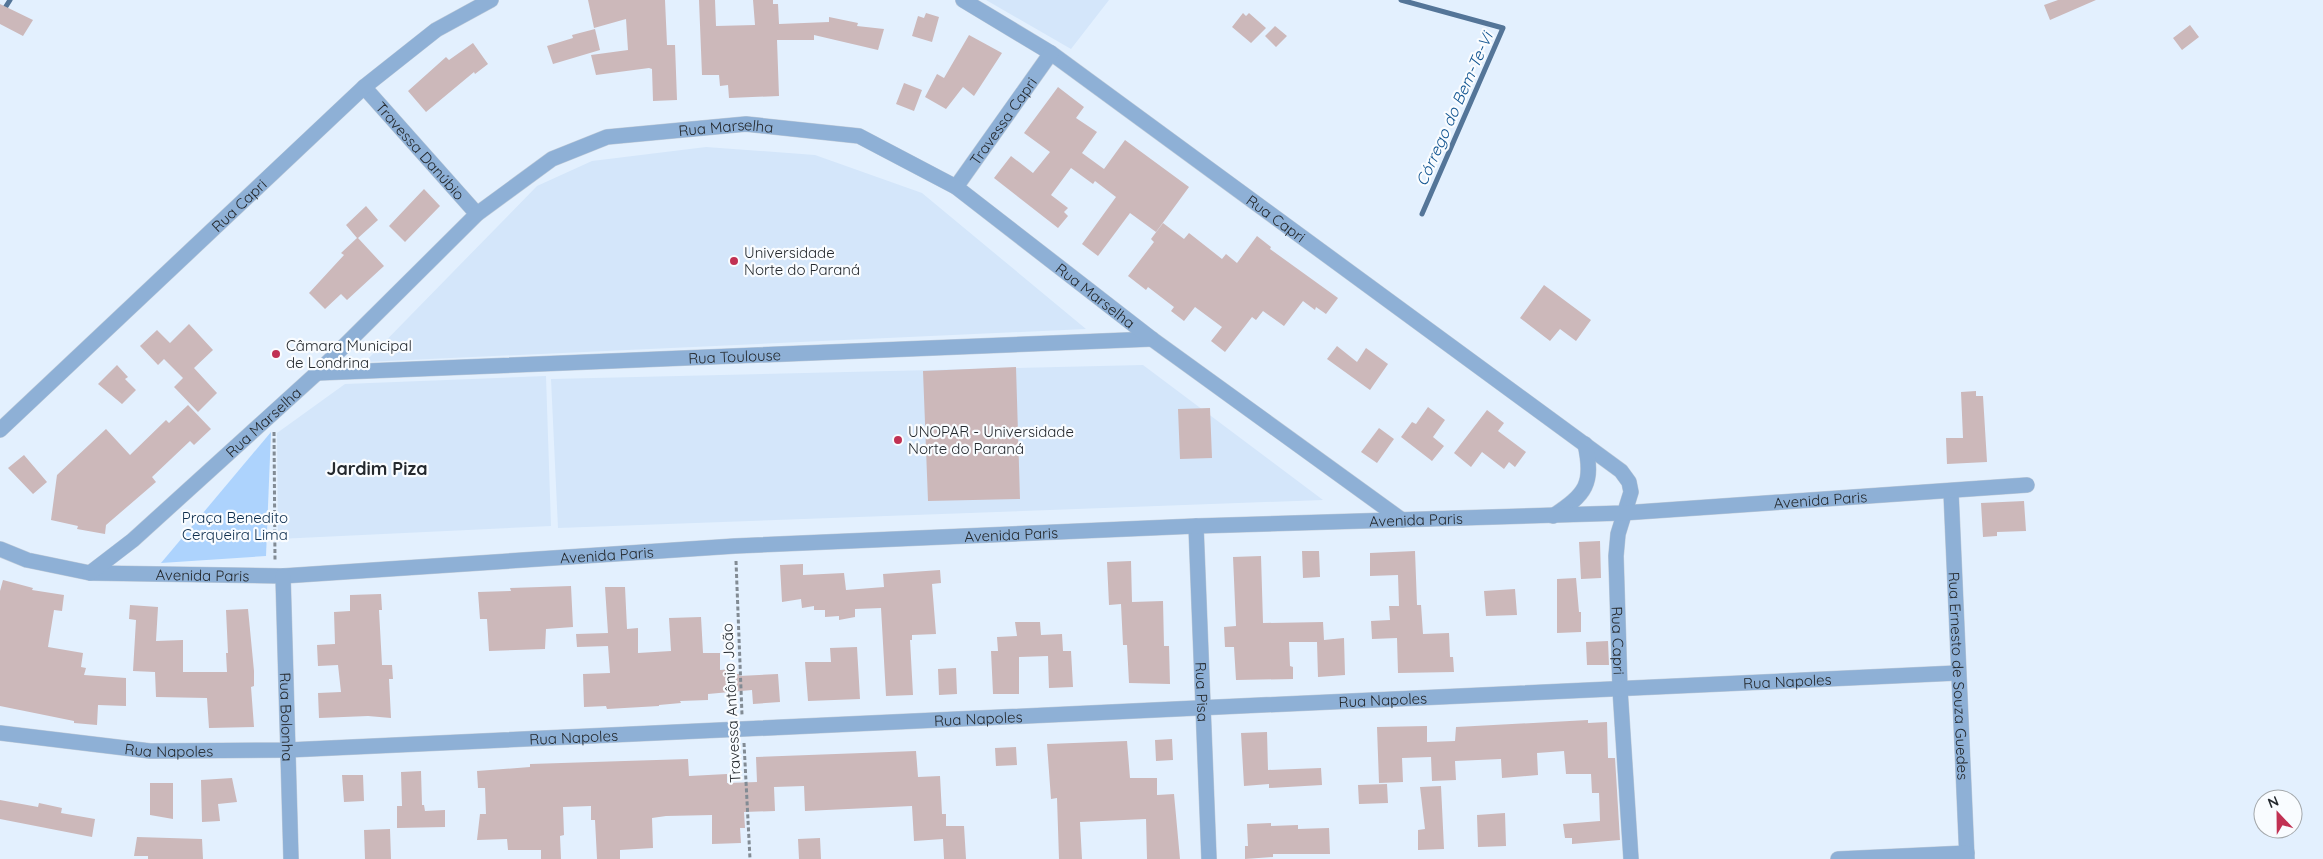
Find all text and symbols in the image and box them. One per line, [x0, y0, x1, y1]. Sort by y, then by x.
water label: Córrego do Bem-Te-Vi [1411, 28, 1497, 189]
street label: Travessa Capri [965, 73, 1041, 169]
street label: Travessa Danúbio [372, 98, 469, 203]
street label: Rua Marselha [678, 114, 775, 140]
street label: Rua Capri [207, 175, 270, 236]
street label: Rua Capri [1243, 190, 1310, 246]
place label: Universidade Norte do Paraná [744, 243, 860, 279]
marker: Universidade Norte do Paraná [728, 255, 740, 267]
street label: Rua Marselha [1052, 258, 1139, 332]
place label: Câmara Municipal de Londrina [286, 336, 412, 372]
street label: Rua Toulouse [688, 345, 781, 367]
marker: Câmara Municipal de Londrina [270, 348, 282, 360]
street label: Rua Marselha [221, 383, 305, 461]
place label: UNOPAR - Universidade Norte do Paraná [908, 422, 1074, 458]
marker: UNOPAR - Universidade Norte do Paraná [892, 434, 904, 446]
district label: Jardim Piza [327, 457, 427, 480]
street label: Avenida Paris [1773, 487, 1868, 512]
park label: Praça Benedito Cerqueira Lima [182, 508, 288, 544]
street label: Avenida Paris [1369, 508, 1463, 530]
street label: Avenida Paris [964, 522, 1059, 546]
street label: Avenida Paris [559, 542, 654, 567]
street label: Avenida Paris [155, 565, 250, 585]
street label: Rua Ernesto de Souza Guedes [1945, 571, 1973, 780]
street label: Rua Capri [1608, 606, 1629, 675]
street label: Travessa Antônio João [717, 623, 745, 783]
street label: Rua Pisa [1192, 661, 1213, 722]
street label: Rua Napoles [1743, 669, 1832, 692]
street label: Rua Bolonha [276, 672, 298, 762]
street label: Rua Napoles [1338, 688, 1427, 711]
street label: Rua Napoles [933, 707, 1023, 730]
street label: Rua Napoles [529, 725, 618, 748]
street label: Rua Napoles [124, 739, 213, 761]
north arrow [2253, 789, 2303, 839]
text: N [2265, 792, 2281, 812]

